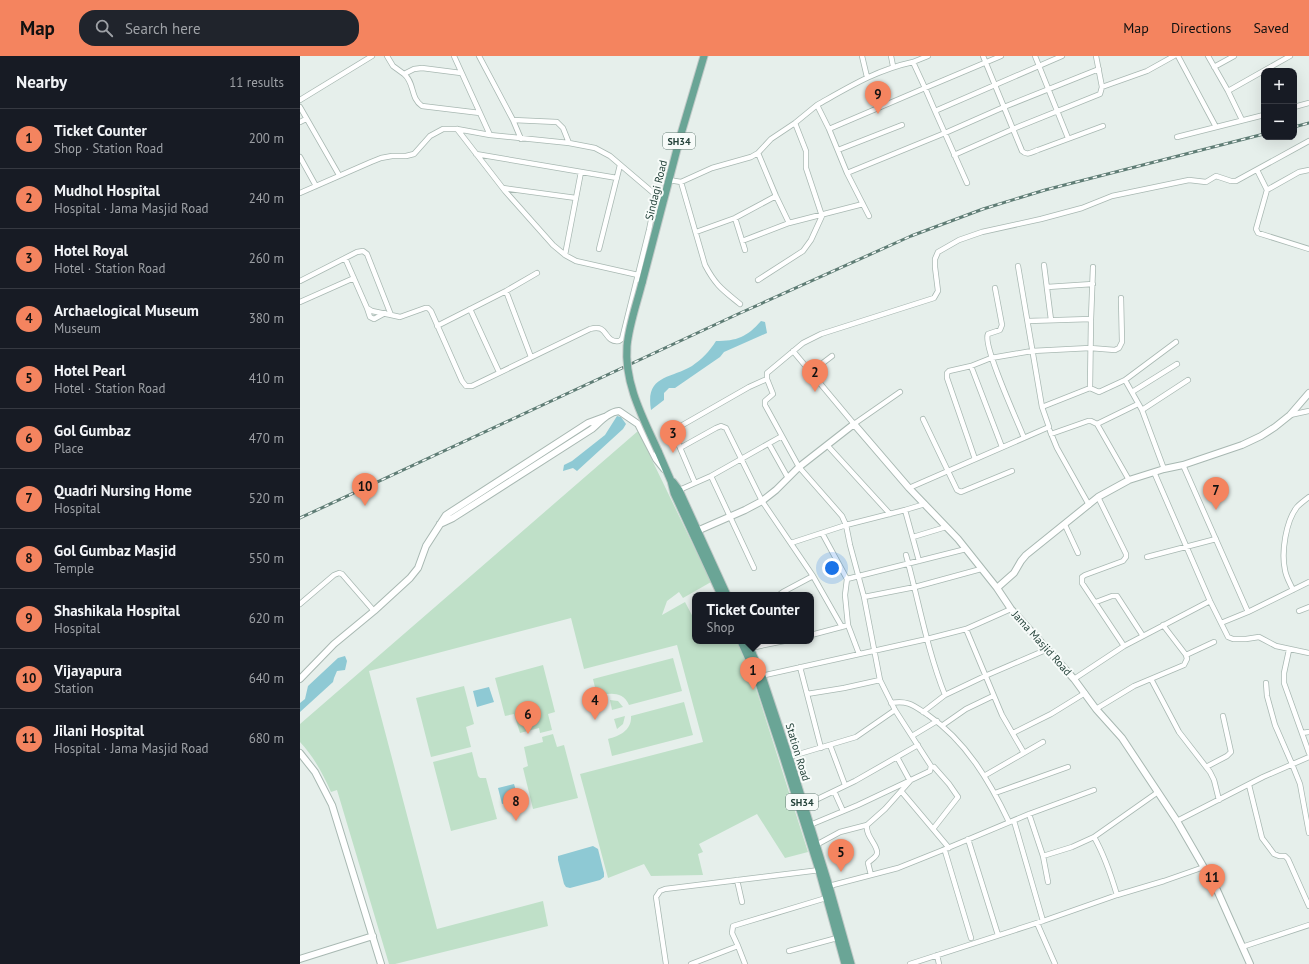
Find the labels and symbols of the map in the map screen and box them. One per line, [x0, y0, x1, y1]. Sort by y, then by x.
pin: 9 [865, 81, 891, 114]
road number: SH34 [663, 133, 695, 149]
street label: Sindagi Road [642, 159, 670, 221]
pin: 2 [802, 359, 828, 392]
pin: 3 [660, 420, 686, 453]
pin: 10 [352, 473, 378, 506]
pin: 7 [1203, 477, 1229, 510]
your location [822, 558, 842, 578]
street label: Jama Masjid Road [1008, 607, 1075, 679]
pin: 1 [740, 657, 766, 690]
pin: 4 [582, 687, 608, 720]
pin: 6 [515, 701, 541, 734]
street label: Station Road [783, 721, 813, 783]
pin: 8 [503, 788, 529, 821]
road number: SH34 [786, 794, 818, 810]
pin: 5 [828, 839, 854, 872]
pin: 11 [1199, 864, 1225, 897]

